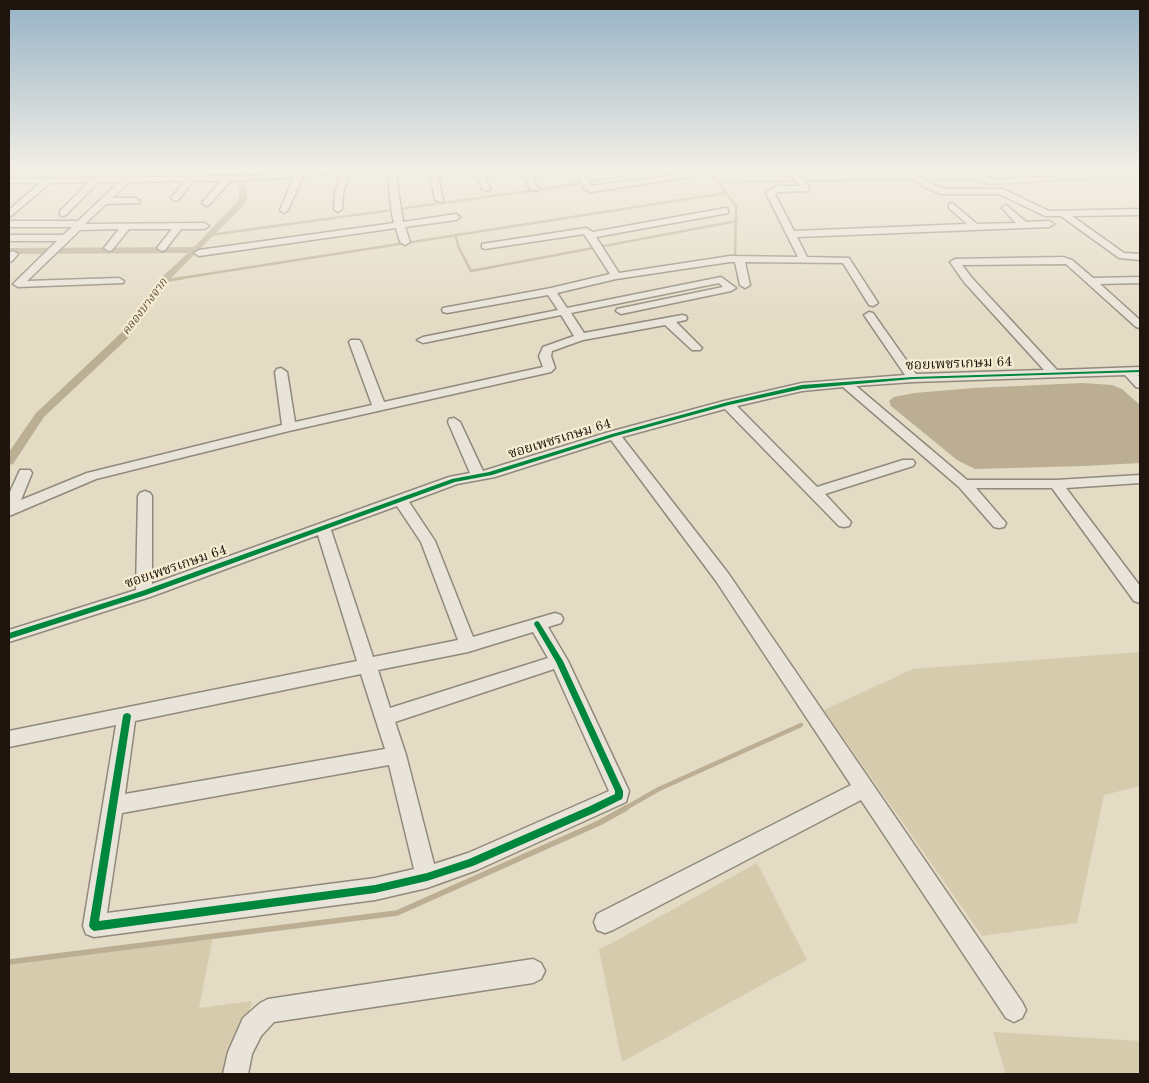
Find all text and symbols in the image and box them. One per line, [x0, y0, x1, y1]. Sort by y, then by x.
water label: คลองบางจาก [119, 276, 171, 338]
street label: ซอยเพชรเกษม 64 [905, 354, 1013, 374]
street label: ซอยเพชรเกษม 64 [506, 415, 614, 463]
street label: ซอยเพชรเกษม 64 [123, 542, 229, 592]

